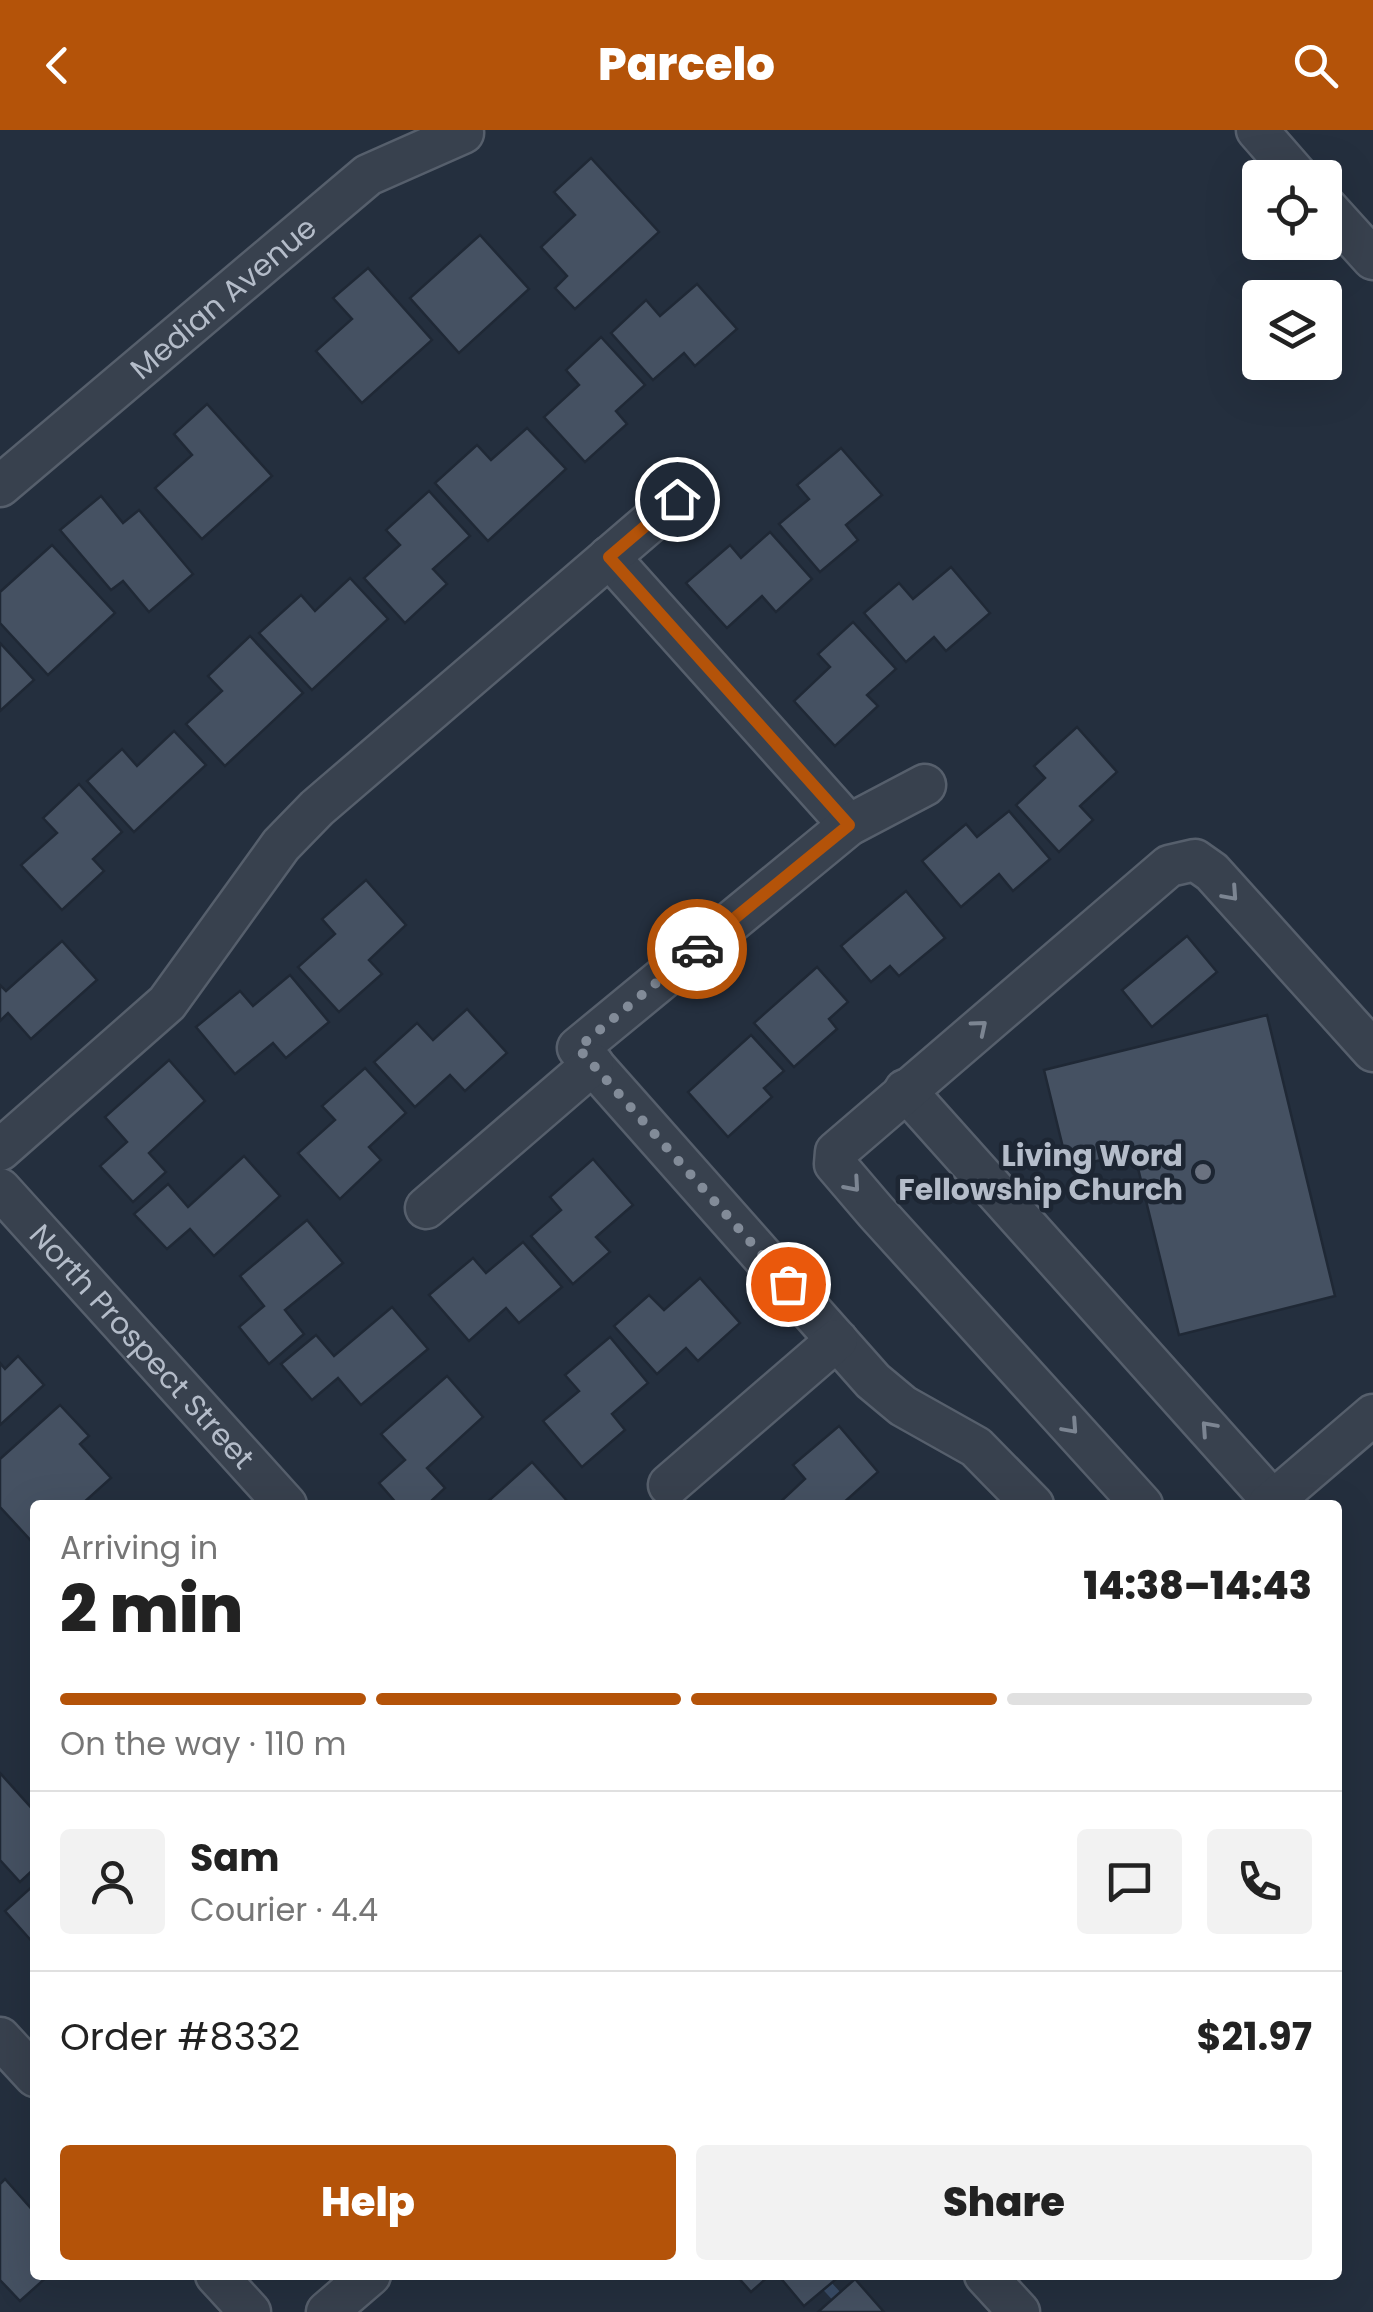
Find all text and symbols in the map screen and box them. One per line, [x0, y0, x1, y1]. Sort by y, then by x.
text: Parcelo [598, 33, 775, 96]
icon: back [30, 38, 85, 93]
icon: search [1288, 38, 1343, 93]
map controls [1242, 160, 1342, 380]
button: locate [1242, 160, 1342, 260]
street label: Median Avenue [120, 206, 326, 389]
button: layers [1242, 280, 1342, 380]
pin [635, 457, 720, 542]
icon: home [650, 472, 705, 527]
one-way arrow [1220, 882, 1238, 901]
courier [647, 899, 747, 999]
icon: car [670, 922, 725, 977]
one-way arrow [968, 1021, 986, 1039]
place label: Living Word Fellowship Church [898, 1134, 1183, 1211]
marker: Living Word Fellowship Church [1192, 1161, 1214, 1183]
one-way arrow [842, 1173, 860, 1192]
street label: North Prospect Street [20, 1214, 265, 1478]
pin [746, 1242, 831, 1327]
icon: bag [761, 1257, 816, 1312]
one-way arrow [1059, 1415, 1077, 1434]
one-way arrow [1202, 1421, 1220, 1440]
text: Arriving in [60, 1525, 218, 1570]
text: 14:38–14:43 [1084, 1559, 1312, 1612]
text: 2 min [60, 1564, 243, 1655]
text: On the way · 110 m [60, 1721, 347, 1766]
button: person [60, 1829, 165, 1934]
button: chat [1077, 1829, 1182, 1934]
button: phone [1207, 1829, 1312, 1934]
text: Sam [190, 1831, 279, 1884]
text: Courier · 4.4 [190, 1887, 378, 1932]
text: Order #8332 [60, 2010, 300, 2063]
text: $21.97 [1197, 2010, 1312, 2063]
button: Help [60, 2145, 676, 2260]
button: Share [696, 2145, 1312, 2260]

